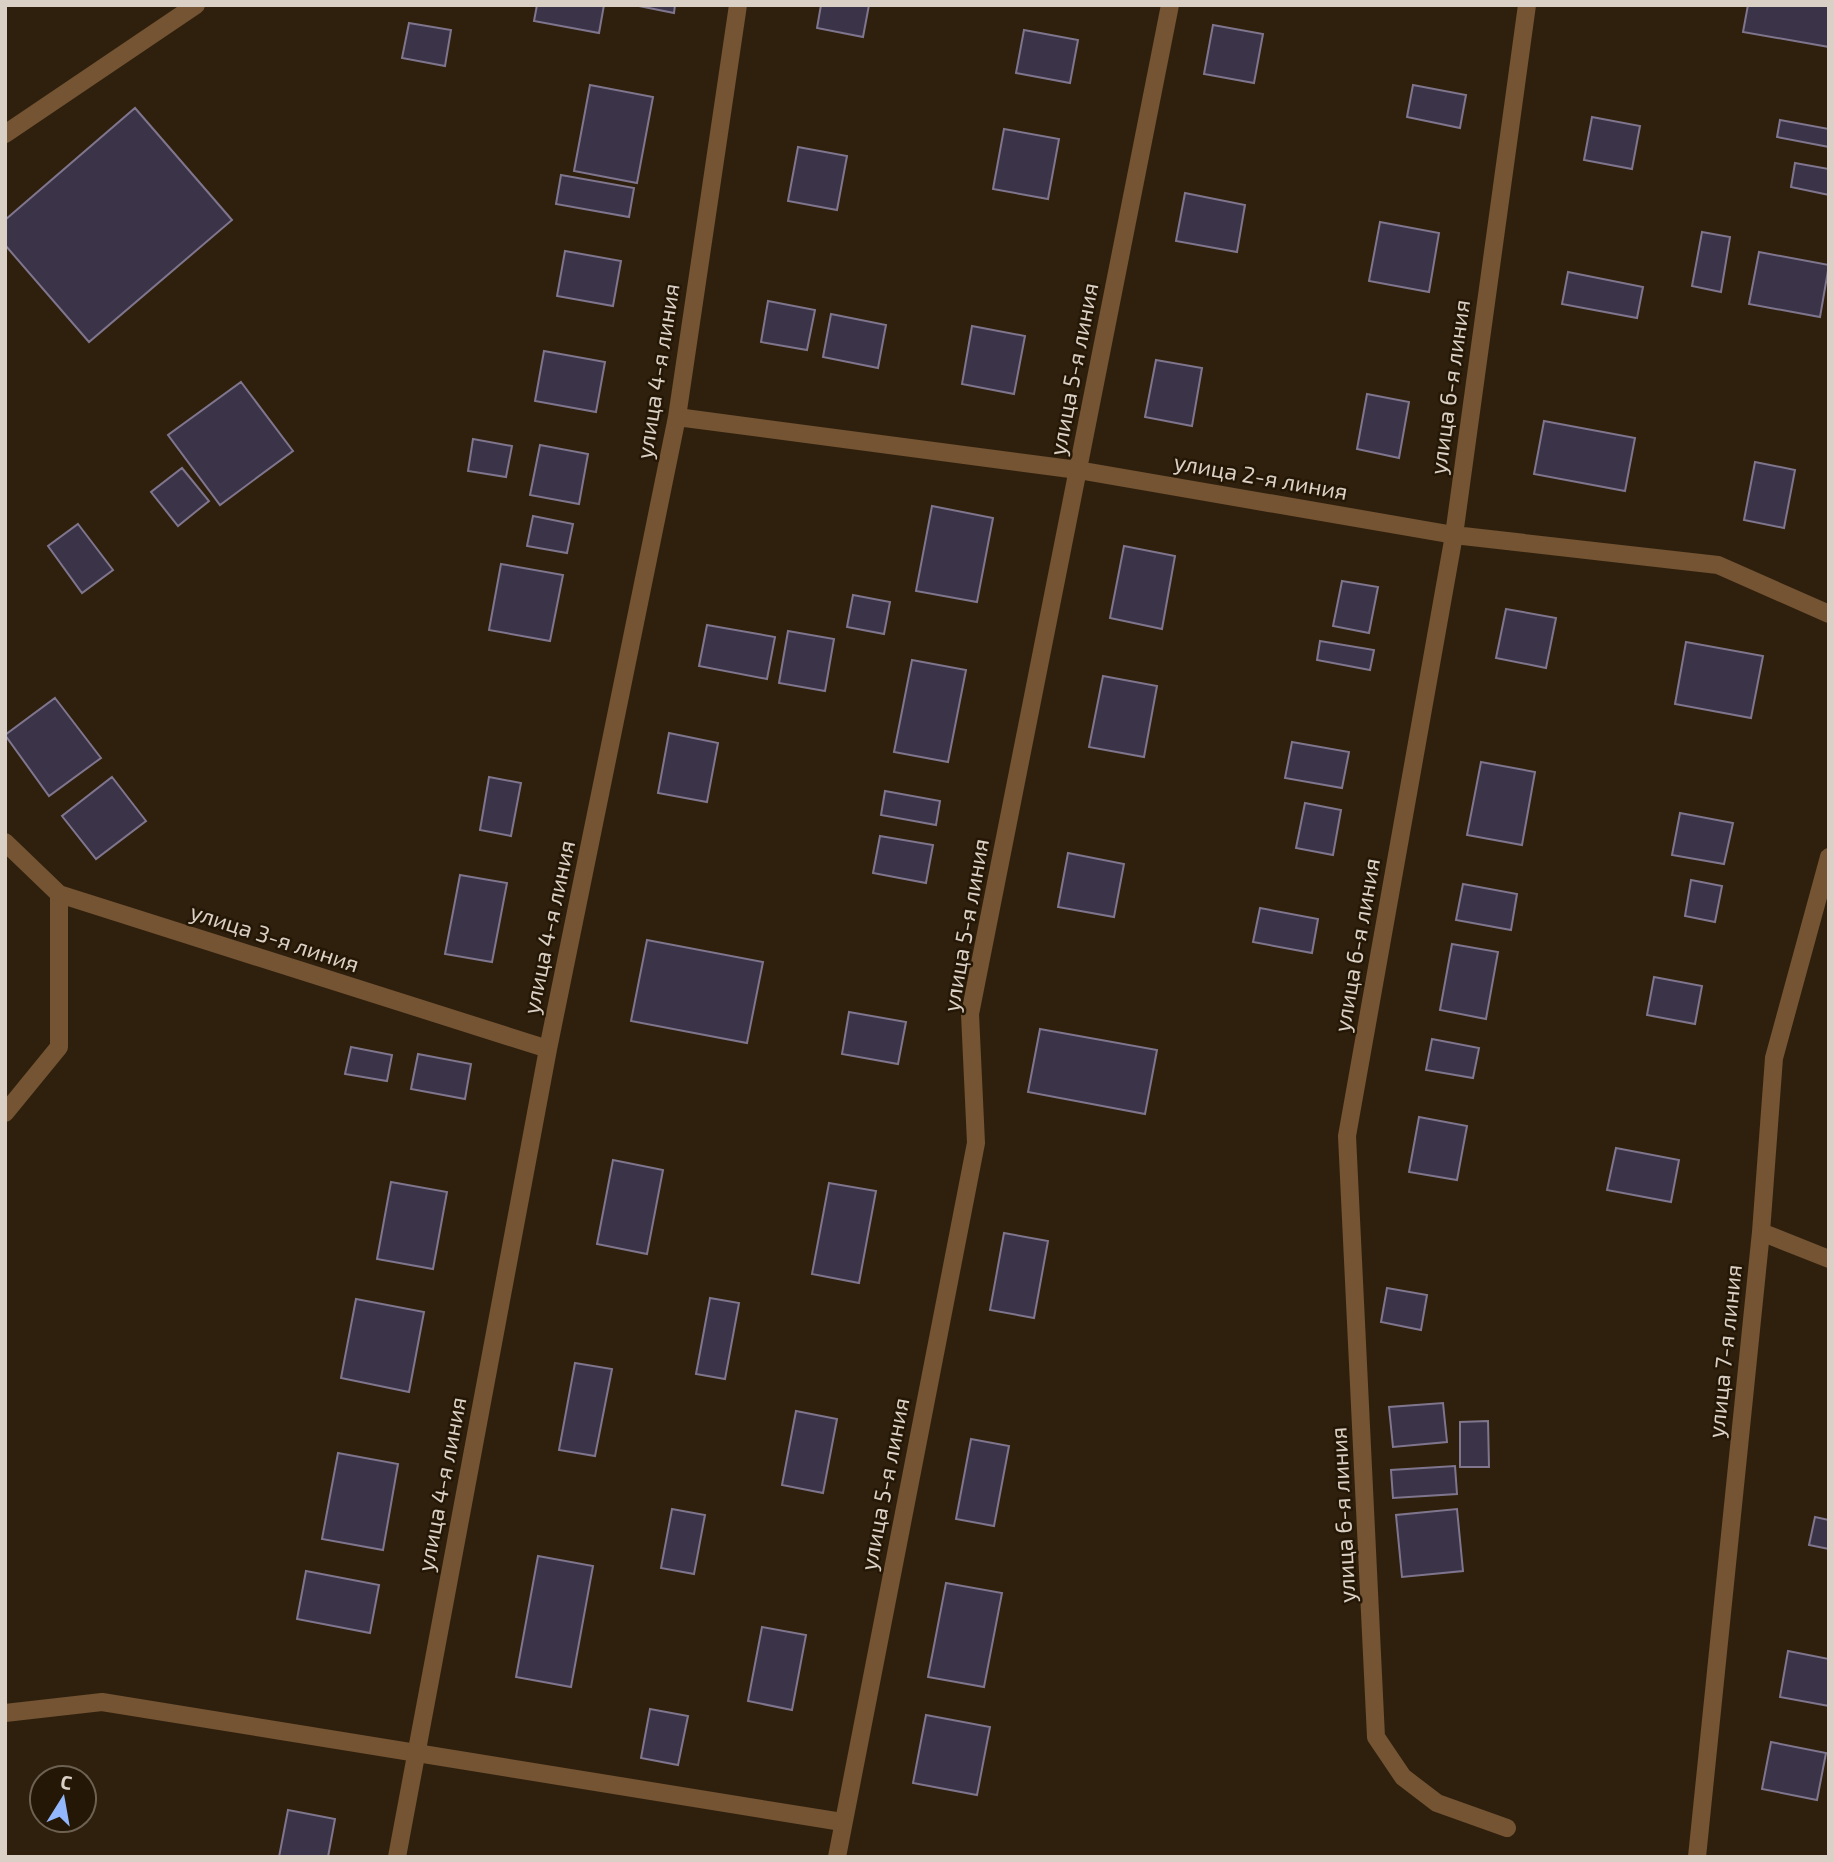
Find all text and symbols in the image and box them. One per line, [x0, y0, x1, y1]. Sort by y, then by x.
street label: улица 5-я линия [1043, 280, 1104, 458]
street label: улица 4-я линия [629, 281, 686, 461]
street label: улица 6-я линия [1423, 298, 1476, 476]
street label: улица 2-я линия [1172, 447, 1350, 506]
street label: улица 5-я линия [936, 836, 995, 1014]
street label: улица 4-я линия [516, 837, 581, 1017]
street label: улица 6-я линия [1327, 856, 1386, 1034]
street label: улица 3-я линия [187, 897, 363, 978]
street label: улица 7-я линия [1701, 1263, 1748, 1439]
street label: улица 4-я линия [410, 1394, 473, 1574]
street label: улица 5-я линия [854, 1395, 915, 1573]
street label: улица 6-я линия [1323, 1426, 1362, 1604]
north arrow [28, 1764, 98, 1834]
text: С [59, 1769, 74, 1794]

